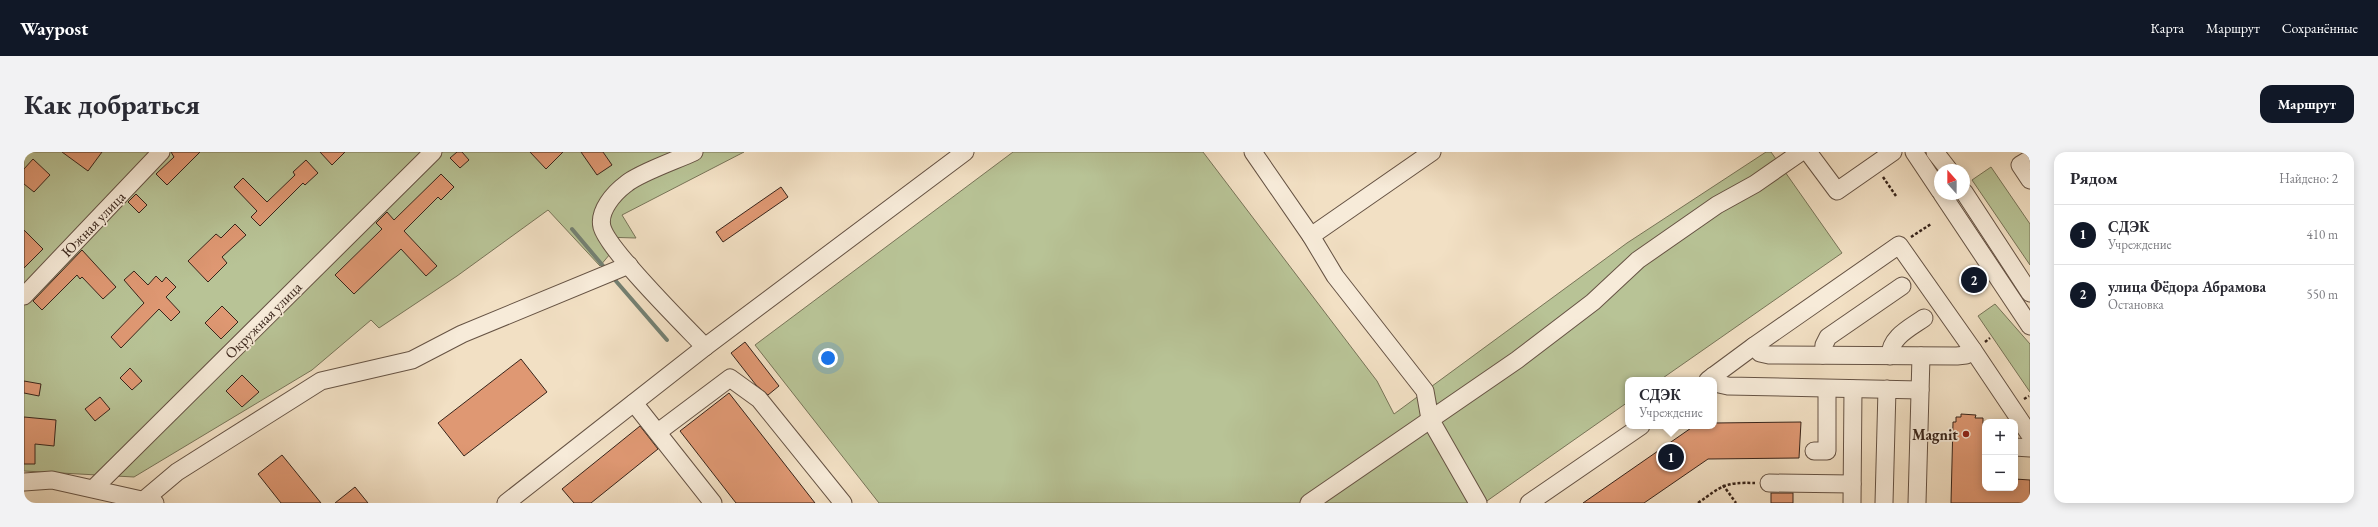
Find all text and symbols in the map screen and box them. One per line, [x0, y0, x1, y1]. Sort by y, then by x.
text: Waypost [20, 16, 88, 41]
text: Карта [2151, 19, 2184, 37]
text: Маршрут [2206, 19, 2260, 37]
text: Сохранённые [2282, 19, 2358, 37]
button: Маршрут [2260, 85, 2354, 123]
text: Как добраться [24, 86, 200, 122]
north arrow [1934, 164, 1970, 200]
text: Рядом [2070, 167, 2118, 189]
text: Найдено: 2 [2279, 170, 2338, 187]
street label: Южная улица [57, 187, 129, 261]
text: СДЭК [2108, 217, 2150, 236]
text: 1 [2080, 226, 2086, 243]
text: 410 m [2307, 226, 2338, 243]
text: Учреждение [2108, 236, 2172, 253]
pin: 2 [1961, 265, 1987, 295]
street label: Окружная улица [220, 277, 306, 363]
text: улица Фёдора Абрамова [2108, 277, 2266, 296]
text: 2 [2080, 286, 2086, 303]
text: 550 m [2307, 286, 2338, 303]
text: Остановка [2108, 296, 2164, 313]
your location [818, 348, 838, 368]
popup [1625, 377, 1717, 429]
text: СДЭК [1639, 385, 1681, 404]
text: Учреждение [1639, 404, 1703, 421]
map controls [1982, 419, 2018, 491]
button: + [1982, 419, 2018, 455]
place label: Magnit [1912, 425, 1958, 444]
marker: Magnit [1961, 429, 1971, 439]
pin: 1 [1658, 442, 1684, 472]
button: − [1982, 455, 2018, 491]

